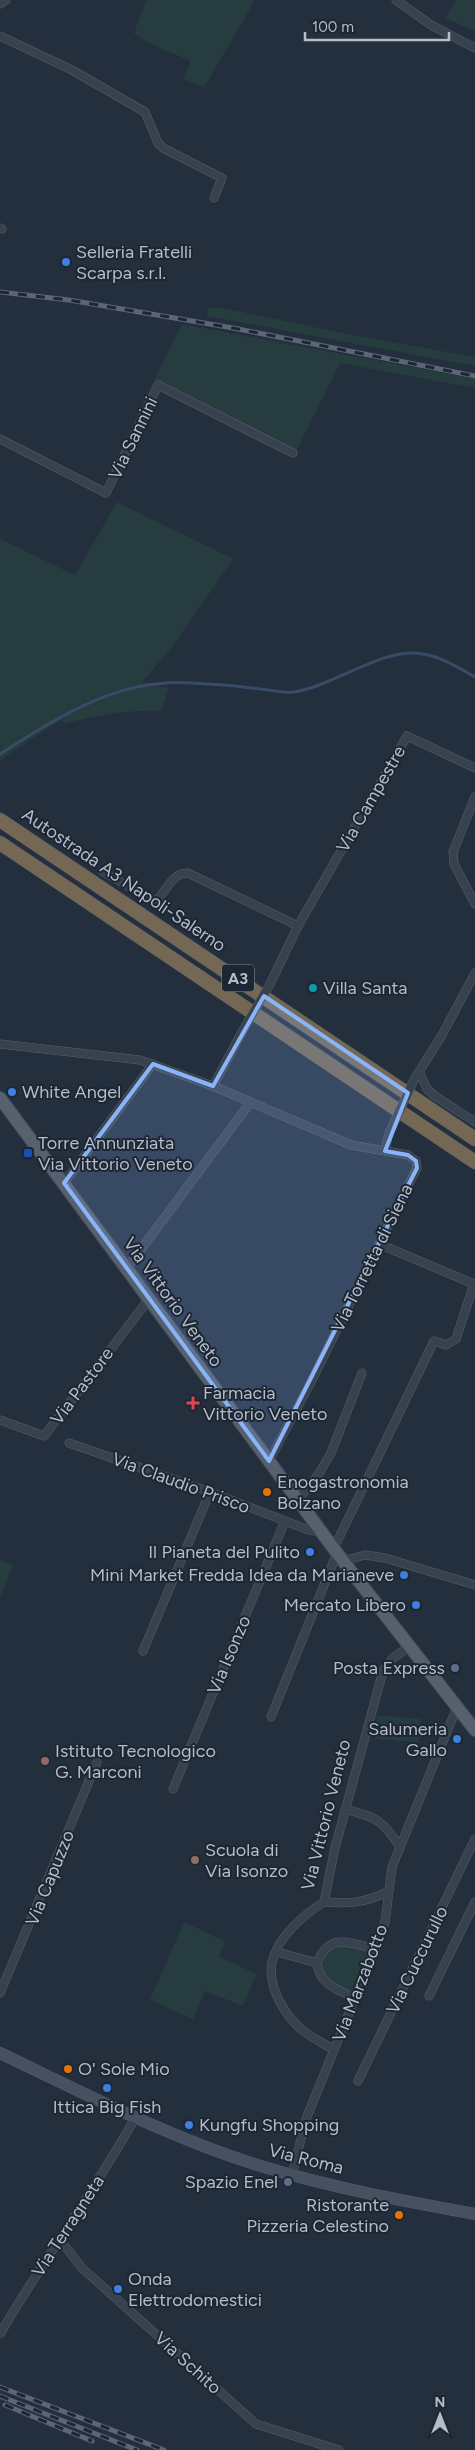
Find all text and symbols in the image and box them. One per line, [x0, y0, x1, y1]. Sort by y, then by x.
scale bar [305, 10, 449, 42]
text: 100 m [312, 18, 354, 36]
place label: Selleria Fratelli Scarpa s.r.l. [76, 241, 192, 284]
marker: Selleria Fratelli Scarpa s.r.l. [60, 256, 72, 268]
street label: Via Sannini [104, 393, 162, 483]
street label: Via Campestre [332, 742, 410, 856]
street label: Autostrada A3 Napoli-Salerno [18, 804, 230, 956]
road number: A3 [222, 964, 254, 991]
place label: Villa Santa [323, 977, 407, 999]
marker: Villa Santa [307, 982, 319, 994]
place label: White Angel [22, 1081, 121, 1103]
marker: White Angel [6, 1086, 18, 1098]
place label: Torre Annunziata Via Vittorio Veneto [38, 1132, 193, 1175]
marker: Torre Annunziata Via Vittorio Veneto [22, 1147, 34, 1159]
street label: Via Torretta di Siena [327, 1180, 417, 1336]
street label: Via Vittorio Veneto [119, 1233, 227, 1371]
street label: Via Pastore [46, 1343, 118, 1429]
place label: Farmacia Vittorio Veneto [203, 1382, 327, 1425]
marker: Farmacia Vittorio Veneto [187, 1397, 199, 1409]
street label: Via Claudio Prisco [109, 1448, 253, 1518]
place label: Enogastronomia Bolzano [277, 1471, 409, 1514]
marker: Enogastronomia Bolzano [261, 1486, 273, 1498]
place label: Il Pianeta del Pulito [148, 1541, 300, 1563]
marker: Il Pianeta del Pulito [304, 1546, 316, 1558]
place label: Mini Market Fredda Idea da Marianeve [90, 1564, 394, 1586]
marker: Mini Market Fredda Idea da Marianeve [398, 1569, 410, 1581]
place label: Mercato Libero [284, 1594, 406, 1616]
marker: Mercato Libero [410, 1599, 422, 1611]
street label: Via Isonzo [203, 1612, 255, 1698]
place label: Posta Express [333, 1657, 445, 1679]
marker: Posta Express [449, 1662, 461, 1674]
place label: Salumeria Gallo [368, 1718, 447, 1761]
marker: Salumeria Gallo [451, 1733, 463, 1745]
street label: Via Vittorio Veneto [297, 1737, 355, 1893]
place label: Istituto Tecnologico G. Marconi [55, 1740, 216, 1783]
marker: Istituto Tecnologico G. Marconi [39, 1755, 51, 1767]
street label: Via Capuzzo [21, 1827, 79, 1929]
place label: Scuola di Via Isonzo [205, 1839, 288, 1882]
marker: Scuola di Via Isonzo [189, 1854, 201, 1866]
street label: Via Cuccurullo [381, 1902, 453, 2018]
street label: Via Marzabotto [328, 1921, 392, 2045]
place label: O' Sole Mio [78, 2058, 170, 2080]
marker: O' Sole Mio [62, 2063, 74, 2075]
marker: Ittica Big Fish [101, 2082, 113, 2094]
place label: Ittica Big Fish [53, 2096, 161, 2118]
place label: Kungfu Shopping [199, 2114, 339, 2136]
marker: Kungfu Shopping [183, 2119, 195, 2131]
street label: Via Roma [266, 2139, 346, 2179]
street label: Via Terragneta [27, 2171, 109, 2281]
place label: Spazio Enel [185, 2171, 278, 2193]
marker: Spazio Enel [282, 2176, 294, 2188]
place label: Ristorante Pizzeria Celestino [247, 2194, 389, 2237]
marker: Ristorante Pizzeria Celestino [393, 2209, 405, 2221]
place label: Onda Elettrodomestici [128, 2268, 262, 2311]
marker: Onda Elettrodomestici [112, 2283, 124, 2295]
street label: Via Schito [150, 2327, 226, 2399]
north arrow [415, 2390, 465, 2440]
text: N [435, 2394, 445, 2411]

